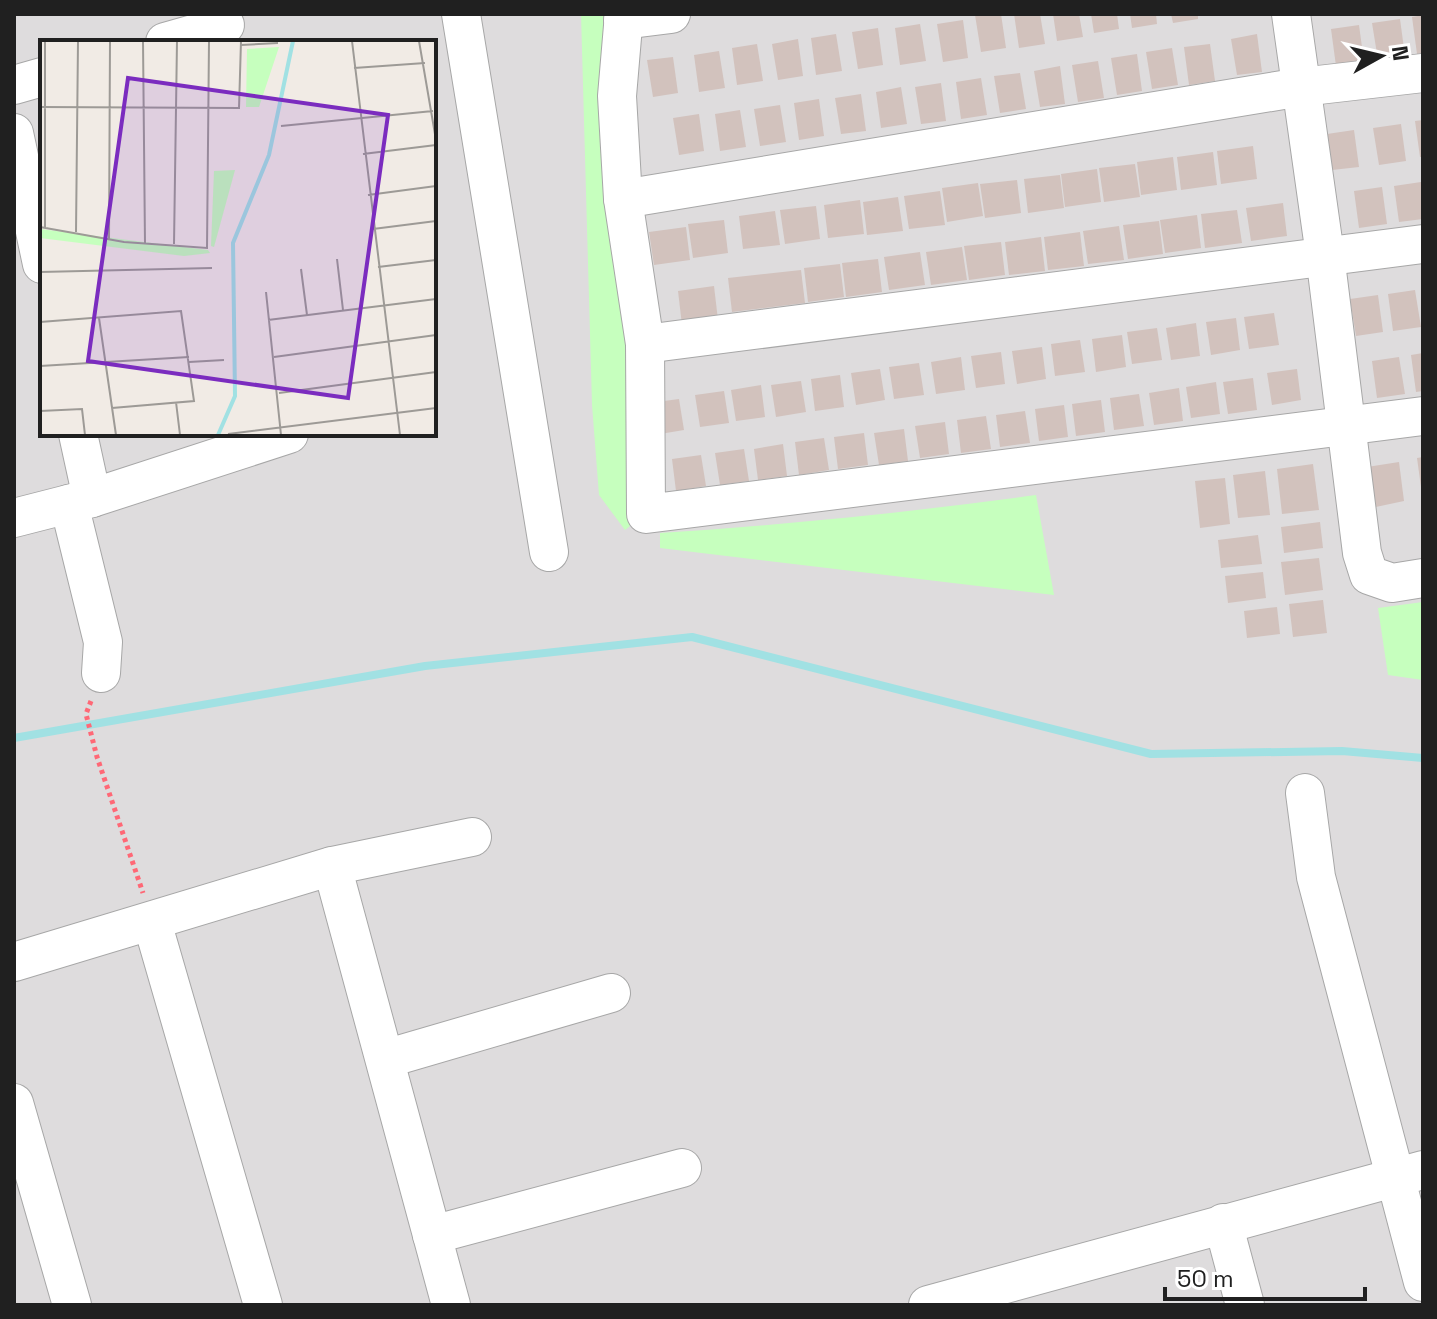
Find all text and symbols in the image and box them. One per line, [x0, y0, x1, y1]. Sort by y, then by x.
north arrow [1341, 16, 1421, 96]
inset map [40, 40, 436, 436]
text: N [1386, 44, 1416, 62]
scale bar [1165, 1251, 1365, 1301]
text: 50 m [1177, 1263, 1234, 1294]

